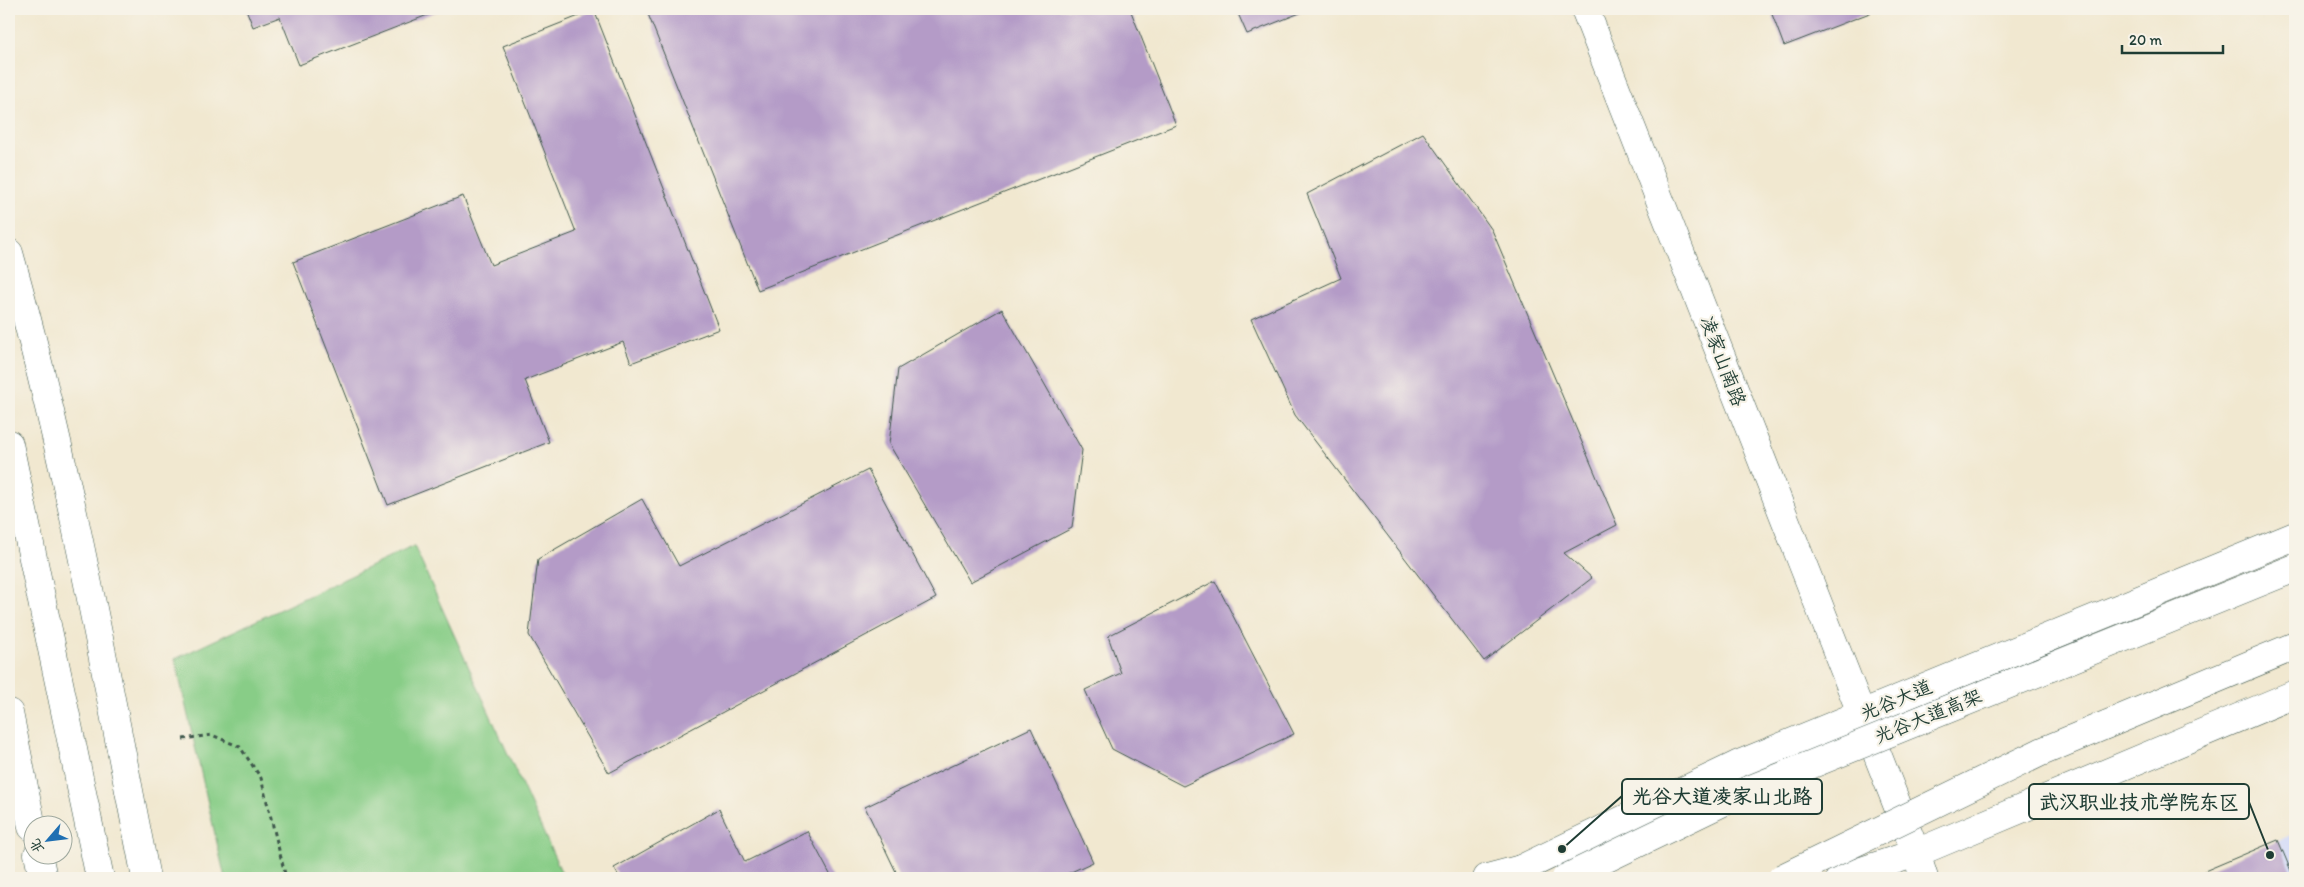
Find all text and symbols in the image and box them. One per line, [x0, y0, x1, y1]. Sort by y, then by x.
scale bar [2122, 22, 2223, 54]
text: 20 m [2129, 31, 2163, 49]
street label: 凌家山南路 [1695, 313, 1751, 409]
street label: 光谷大道 [1857, 675, 1935, 725]
street label: 光谷大道高架 [1871, 684, 1985, 748]
callout: 光谷大道凌家山北路 [1622, 779, 1822, 814]
text: 光谷大道凌家山北路 [1632, 784, 1812, 808]
callout: 武汉职业技术学院东区 [2029, 784, 2249, 819]
text: 武汉职业技术学院东区 [2039, 790, 2239, 814]
north arrow [22, 814, 72, 864]
text: 北 [26, 836, 48, 856]

